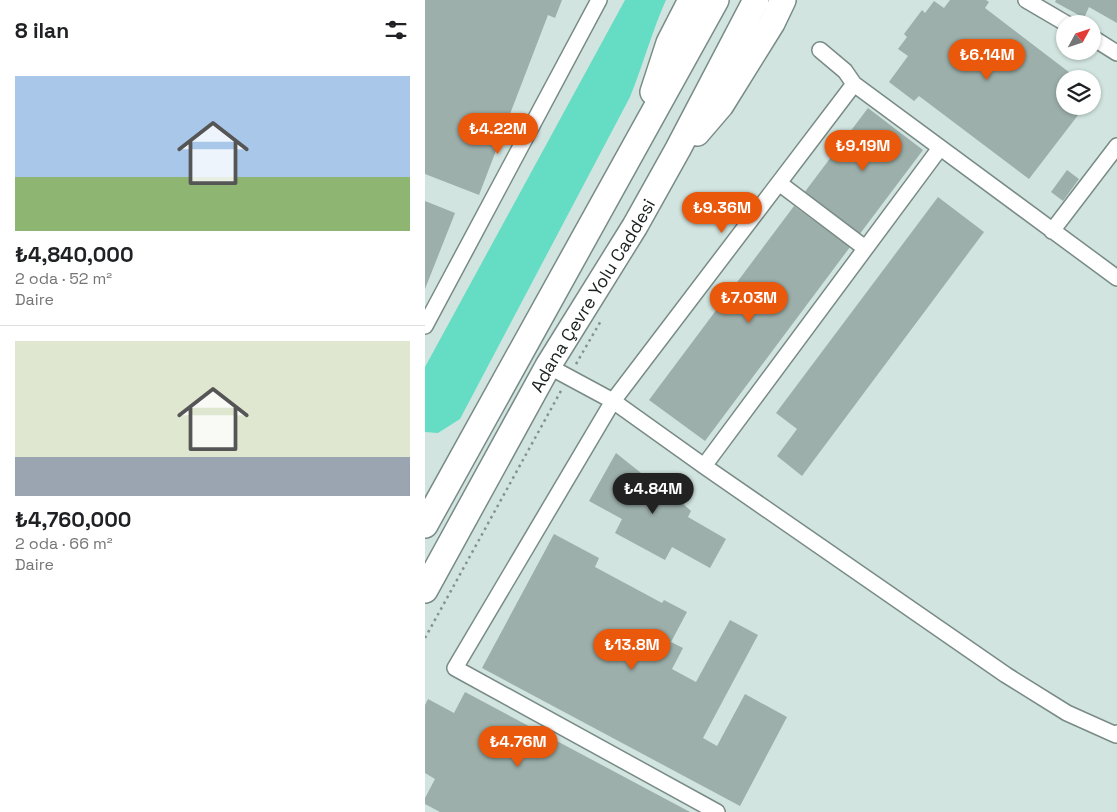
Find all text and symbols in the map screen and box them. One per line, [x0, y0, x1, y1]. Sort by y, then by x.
north arrow [1056, 15, 1101, 60]
map controls [1056, 15, 1101, 115]
icon: filters [382, 16, 410, 44]
text: 8 ilan [15, 17, 69, 44]
pin: ₺6.14M [946, 38, 1028, 81]
text: ₺6.14M [959, 44, 1015, 65]
button: layers [1056, 70, 1101, 115]
icon: home [168, 108, 258, 198]
pin: ₺4.22M [457, 112, 539, 155]
text: ₺4.22M [469, 118, 527, 139]
pin: ₺9.19M [822, 130, 904, 172]
text: ₺9.19M [836, 135, 890, 156]
pin: ₺9.36M [681, 192, 763, 234]
street label: Adana Çevre Yolu Caddesi [525, 194, 660, 396]
text: ₺9.36M [693, 197, 751, 218]
text: ₺4,840,000 [15, 241, 134, 268]
text: 2 oda · 52 m² [15, 268, 112, 289]
pin: ₺7.03M [708, 282, 790, 324]
text: ₺7.03M [721, 287, 777, 308]
text: Daire [15, 289, 54, 310]
icon: home [168, 374, 258, 464]
pin: ₺4.84M [612, 472, 694, 515]
text: ₺4.84M [624, 478, 682, 499]
text: ₺4,760,000 [15, 506, 131, 533]
text: 2 oda · 66 m² [15, 533, 113, 554]
text: Daire [15, 554, 54, 575]
pin: ₺13.8M [591, 628, 673, 671]
text: ₺13.8M [604, 634, 660, 655]
pin: ₺4.76M [477, 726, 559, 768]
text: ₺4.76M [489, 731, 547, 752]

